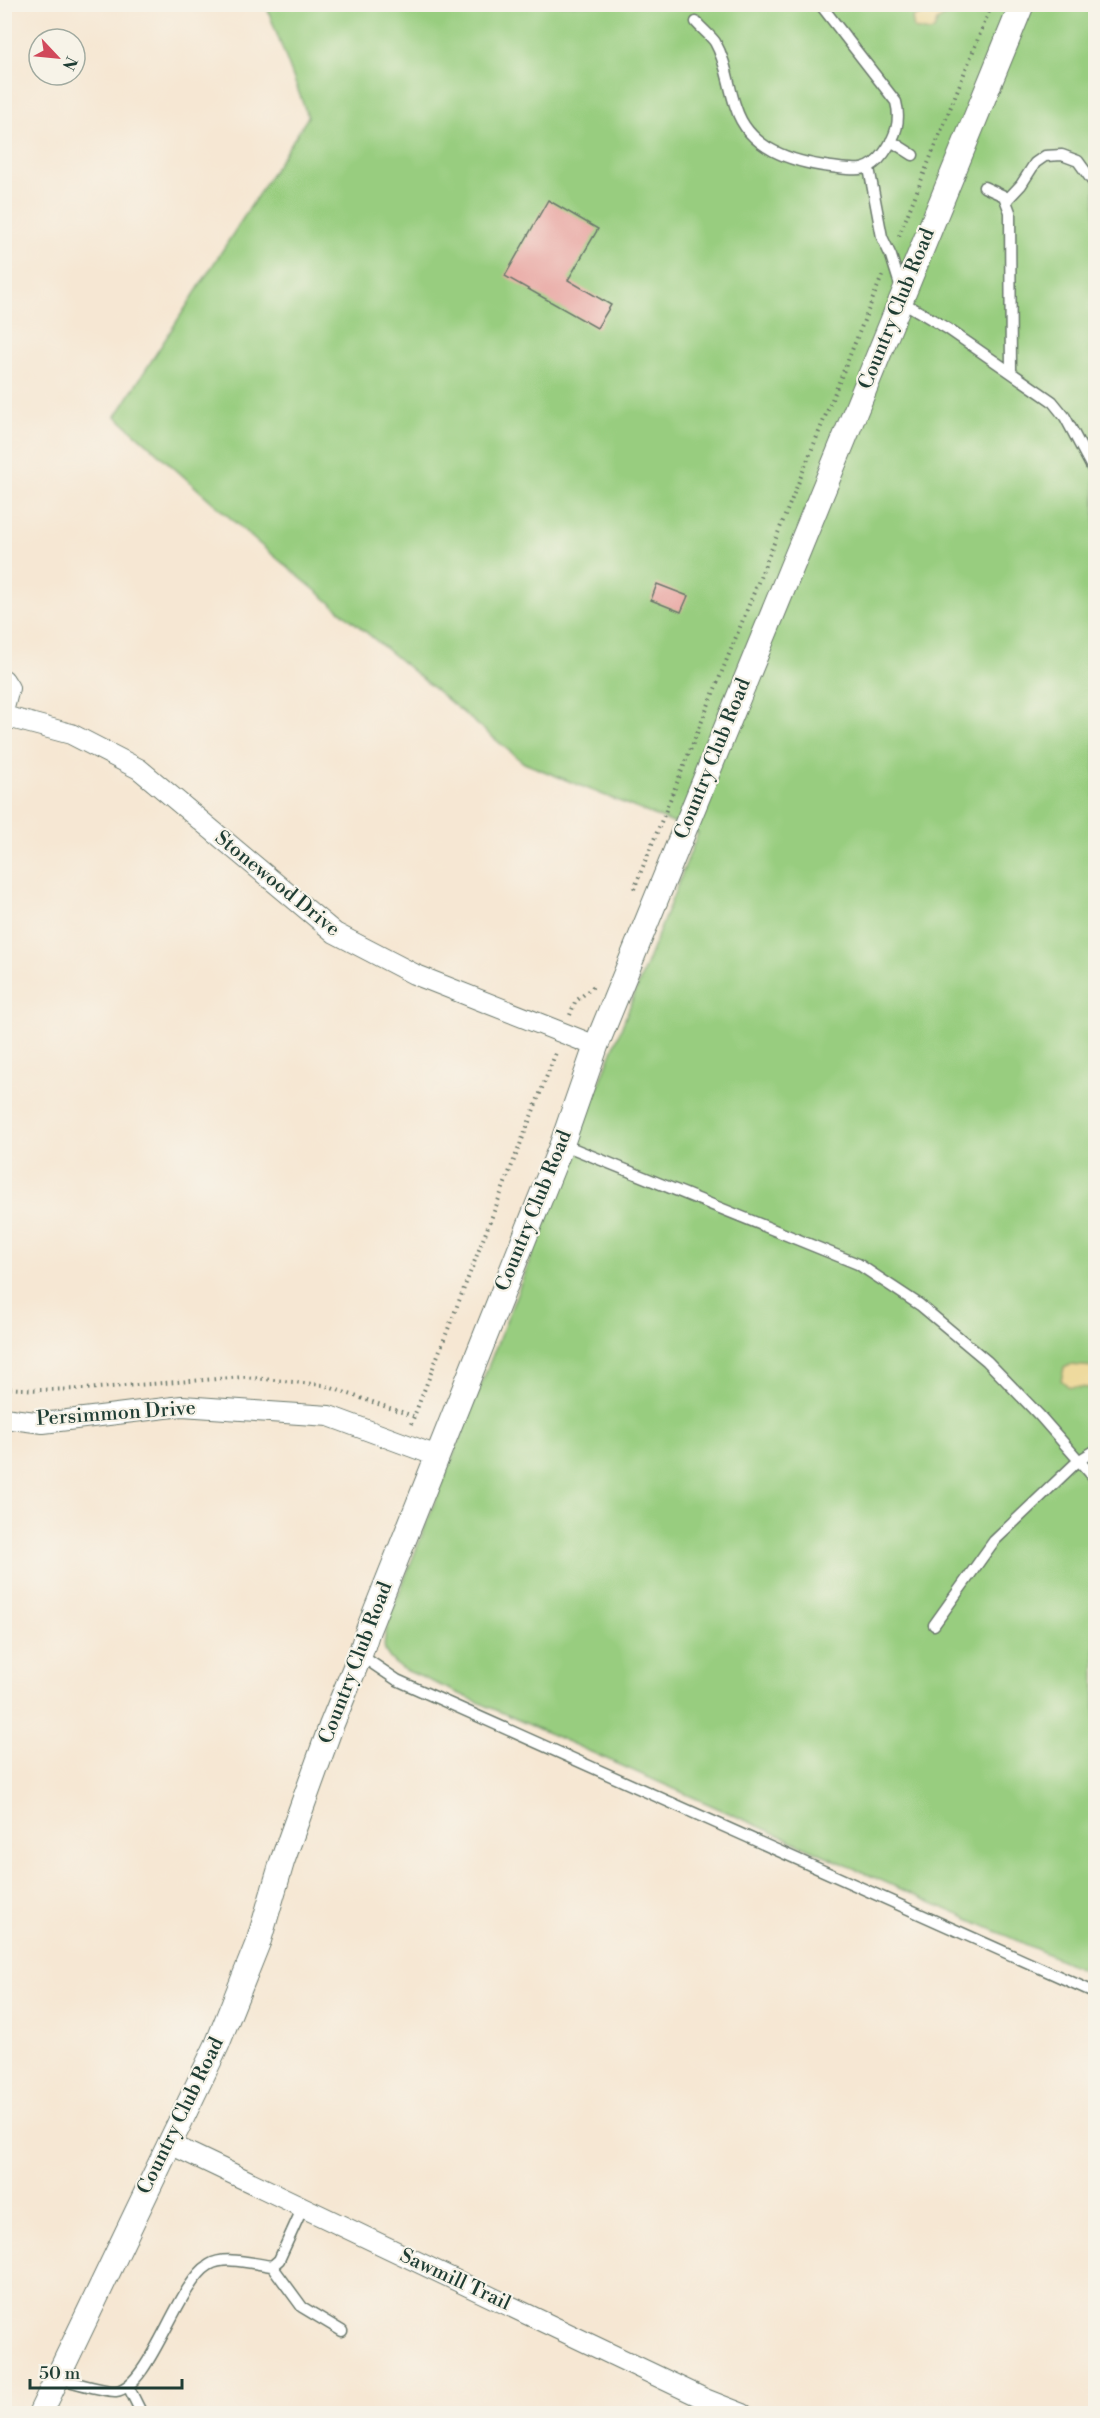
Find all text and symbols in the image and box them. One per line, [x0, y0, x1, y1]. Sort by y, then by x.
north arrow [27, 27, 87, 87]
text: N [58, 53, 81, 74]
street label: Country Club Road [853, 224, 941, 393]
street label: Country Club Road [669, 674, 757, 843]
street label: Stonewood Drive [209, 826, 345, 942]
street label: Country Club Road [490, 1126, 578, 1295]
street label: Persimmon Drive [35, 1396, 197, 1432]
street label: Country Club Road [314, 1578, 399, 1748]
street label: Country Club Road [132, 2033, 230, 2199]
street label: Sawmill Trail [395, 2243, 515, 2317]
scale bar [30, 2352, 182, 2390]
text: 50 m [39, 2362, 81, 2385]

